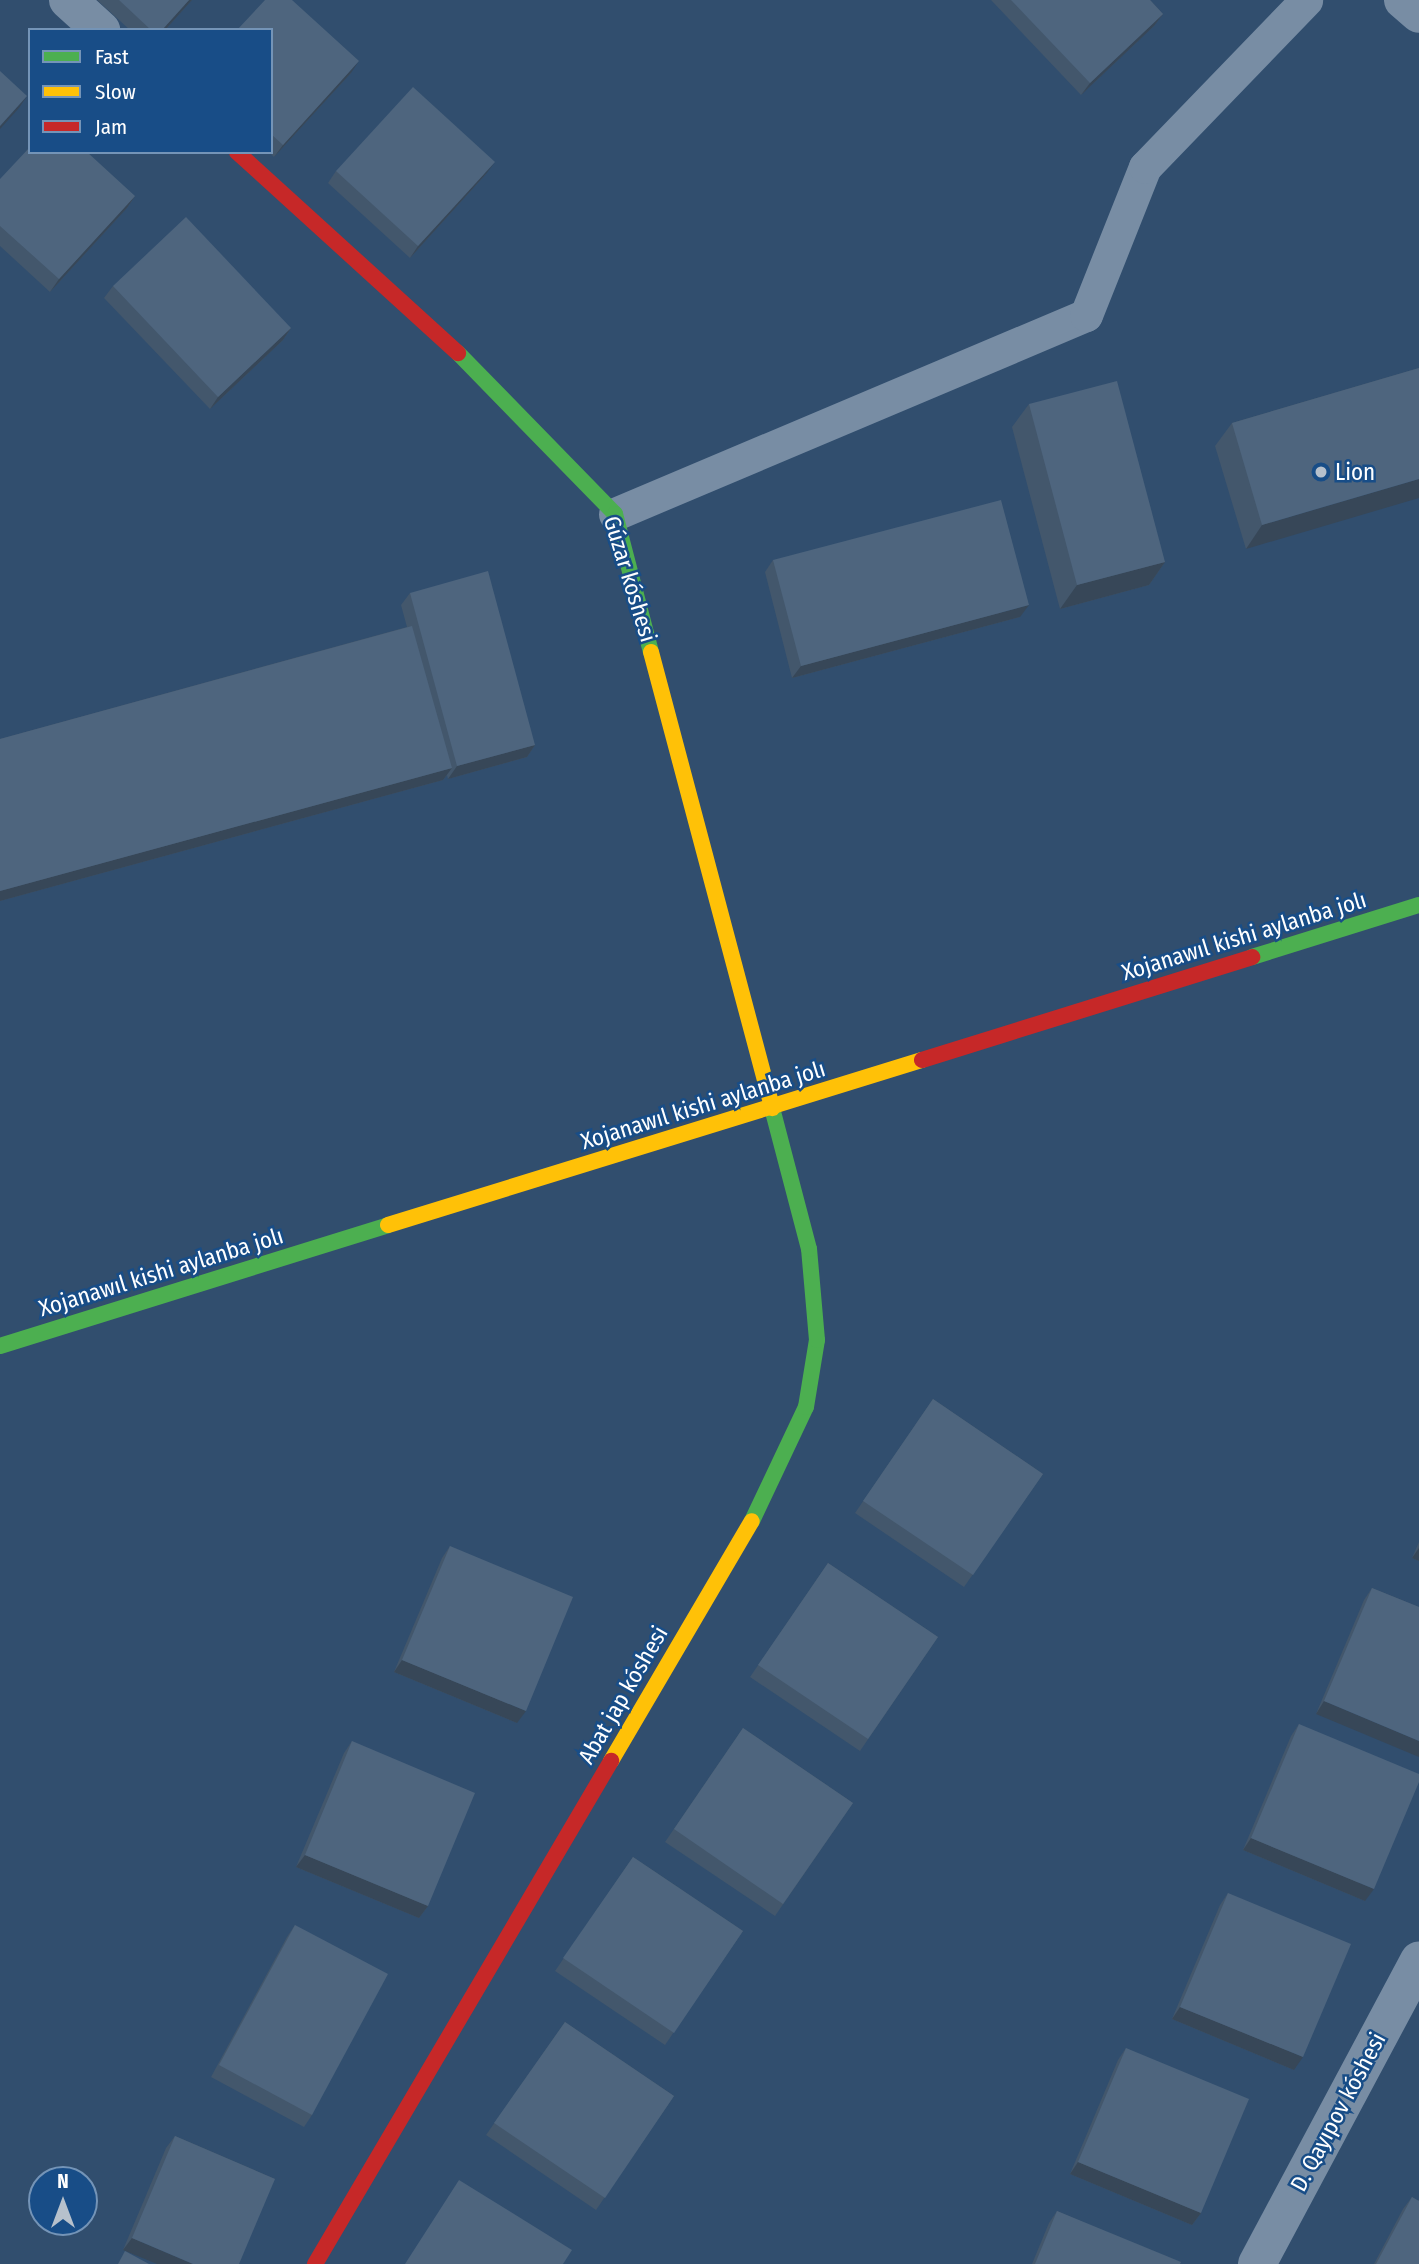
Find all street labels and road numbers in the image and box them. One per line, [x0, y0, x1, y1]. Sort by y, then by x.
street label: Gúzar kóshesi [598, 513, 662, 645]
street label: Xojanawıl kishi aylanba jolı [1118, 886, 1370, 986]
street label: Xojanawıl kishi aylanba jolı [577, 1055, 829, 1155]
street label: Xojanawıl kishi aylanba jolı [35, 1222, 287, 1322]
street label: Abat jap kóshesi [572, 1621, 674, 1769]
street label: D. Qayıpov kóshesi [1285, 2028, 1391, 2196]

